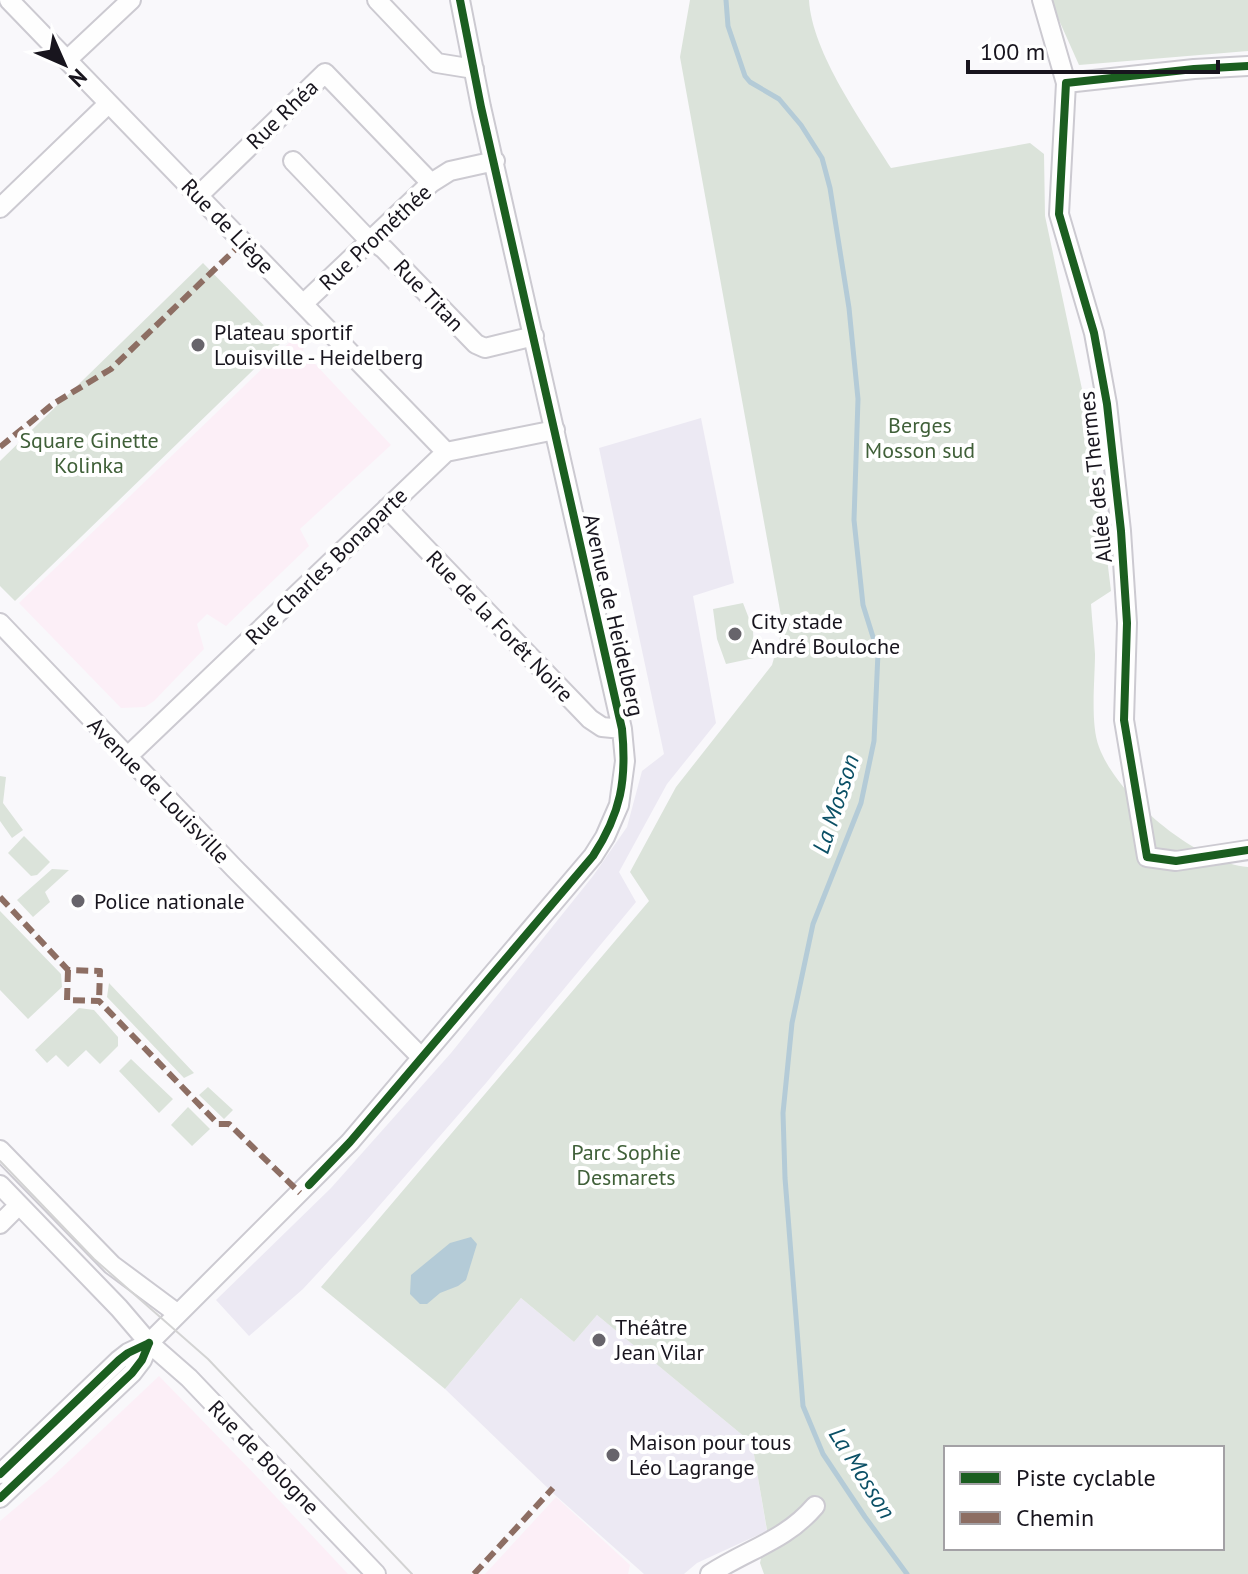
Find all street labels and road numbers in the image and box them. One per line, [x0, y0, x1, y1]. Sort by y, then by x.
street label: Rue Rhéa [240, 73, 324, 155]
street label: Rue de Liège [176, 172, 280, 280]
street label: Rue Prométhée [313, 178, 437, 296]
street label: Rue Titan [388, 253, 470, 337]
street label: Allée des Thermes [1072, 390, 1118, 564]
street label: Rue Charles Bonaparte [239, 481, 413, 651]
street label: Avenue de Heidelberg [577, 511, 651, 719]
street label: Rue de la Forêt Noire [420, 544, 580, 708]
street label: Avenue de Louisville [82, 711, 236, 869]
street label: Rue de Bologne [202, 1394, 326, 1520]

